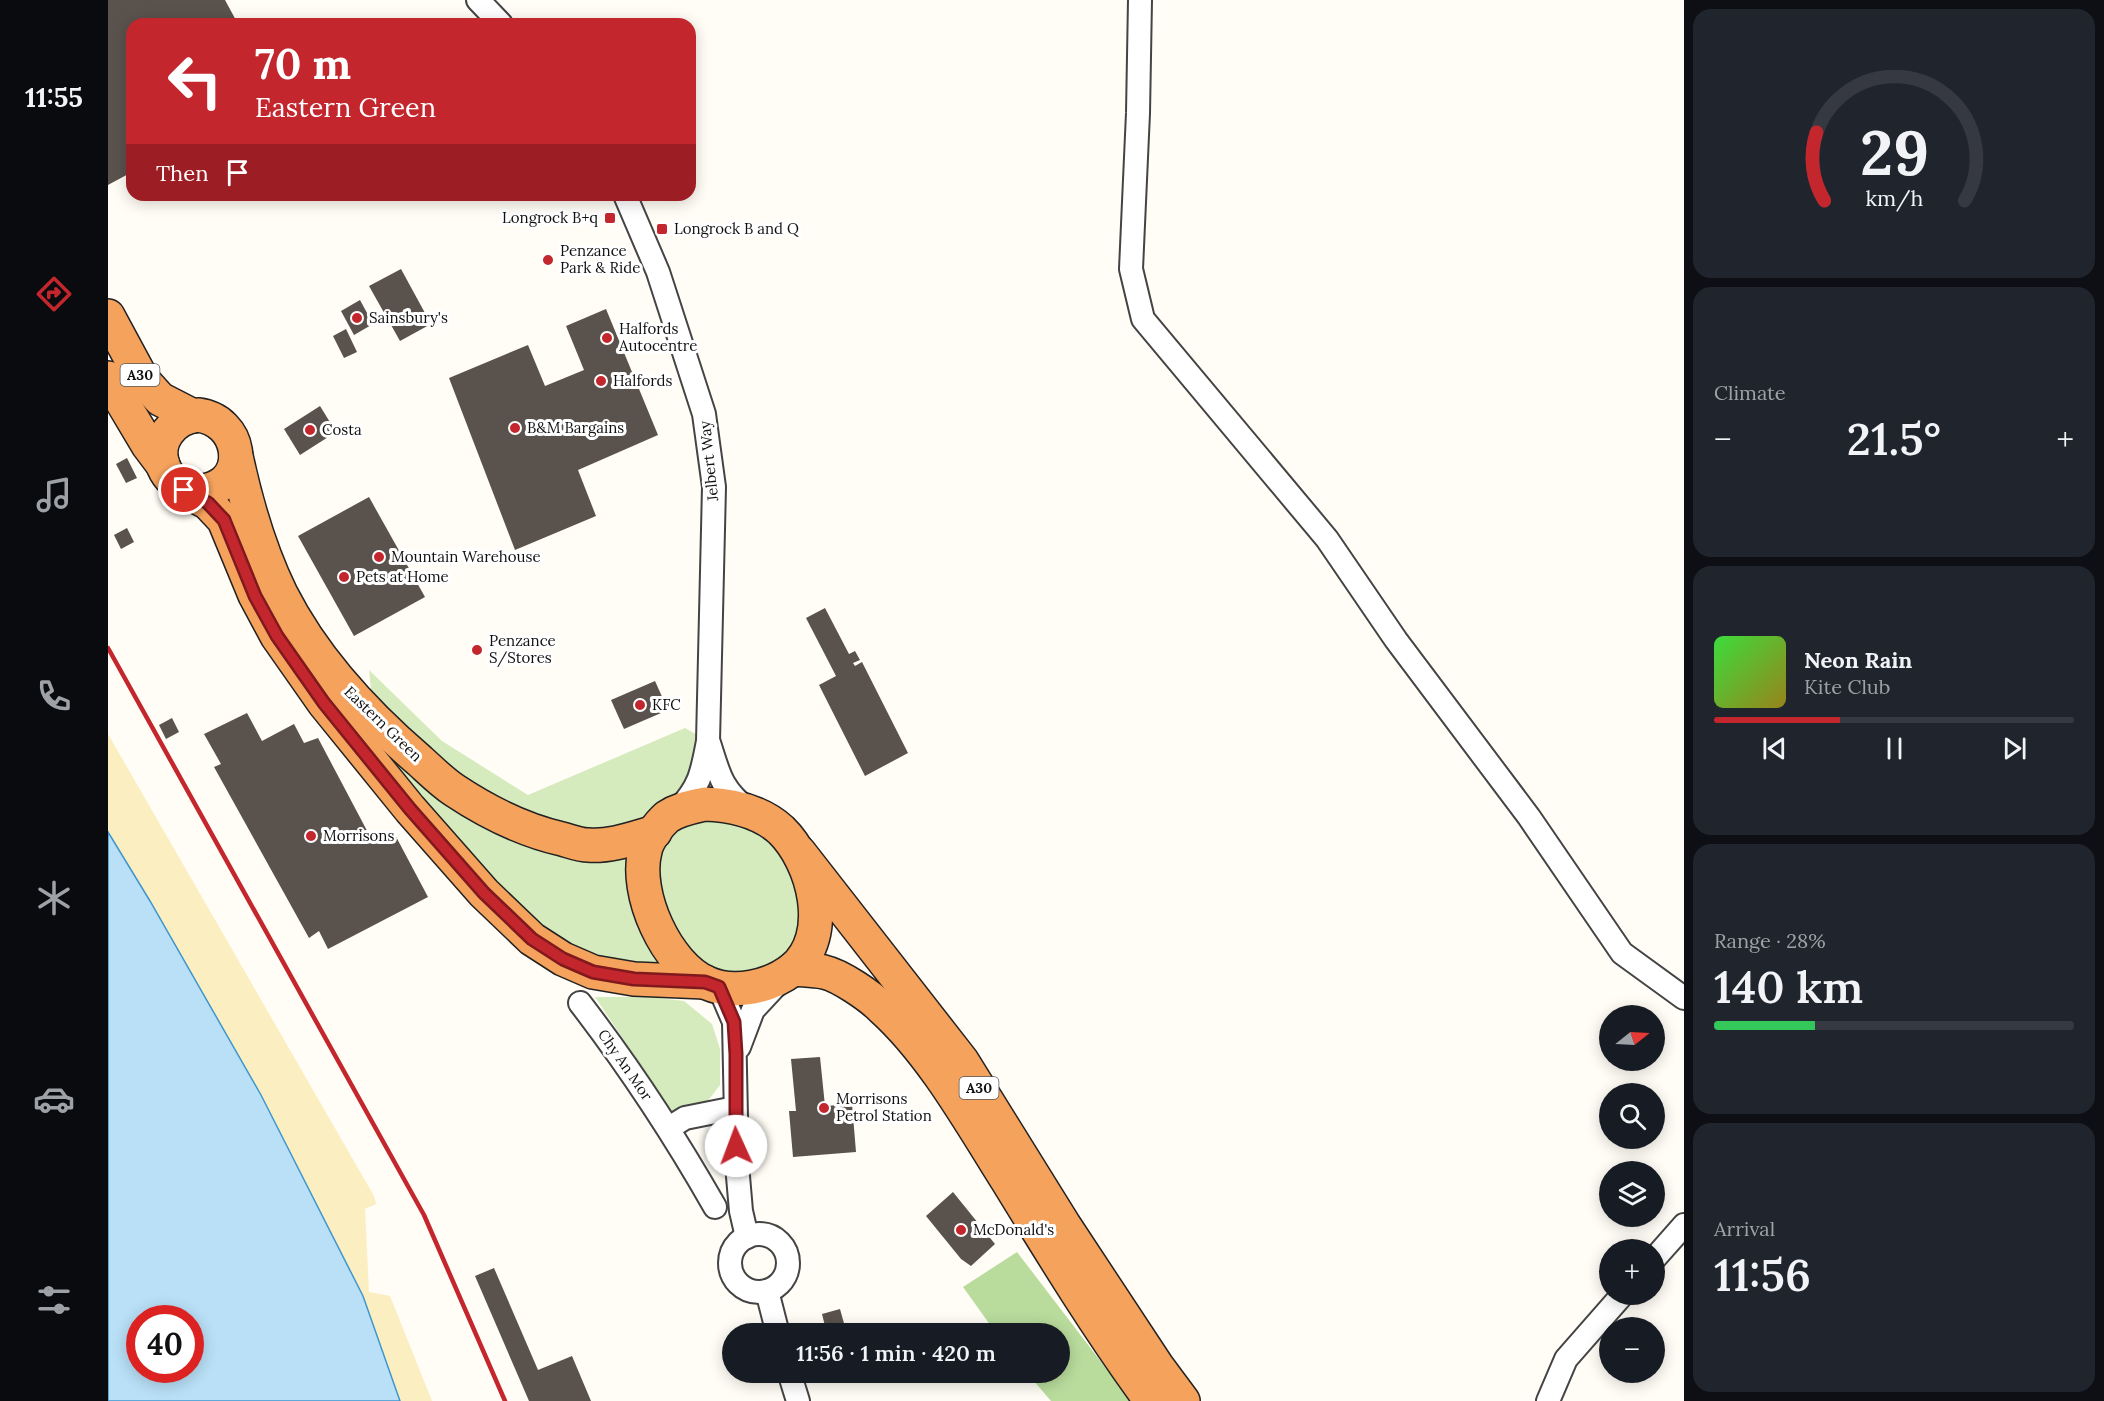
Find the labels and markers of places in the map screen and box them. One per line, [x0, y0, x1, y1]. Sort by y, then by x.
place label: Longrock B+q [502, 208, 598, 227]
marker: Longrock B+q [603, 211, 617, 225]
place label: Longrock B and Q [674, 219, 799, 238]
marker: Longrock B and Q [655, 222, 669, 236]
place label: Penzance Park & Ride [560, 241, 640, 277]
marker: Penzance Park & Ride [541, 253, 555, 267]
place label: Sainsbury's [369, 308, 448, 327]
marker: Sainsbury's [350, 311, 364, 325]
place label: Halfords Autocentre [618, 319, 697, 355]
marker: Halfords Autocentre [600, 331, 614, 345]
place label: Halfords [613, 371, 673, 390]
marker: Halfords [594, 374, 608, 388]
place label: B&M Bargains [527, 418, 624, 437]
place label: Costa [322, 420, 362, 439]
marker: B&M Bargains [508, 421, 522, 435]
marker: Costa [303, 423, 317, 437]
pin [158, 464, 209, 515]
place label: Mountain Warehouse [391, 547, 541, 566]
marker: Mountain Warehouse [372, 550, 386, 564]
place label: Pets at Home [356, 567, 449, 586]
marker: Pets at Home [337, 570, 351, 584]
place label: Penzance S/Stores [489, 631, 556, 668]
marker: Penzance S/Stores [470, 643, 484, 657]
place label: KFC [652, 695, 681, 714]
marker: KFC [633, 698, 647, 712]
place label: Morrisons [323, 826, 394, 845]
marker: Morrisons [304, 829, 318, 843]
place label: Morrisons Petrol Station [836, 1089, 932, 1125]
marker: Morrisons Petrol Station [817, 1101, 831, 1115]
place label: McDonald's [973, 1220, 1054, 1239]
marker: McDonald's [954, 1223, 968, 1237]

